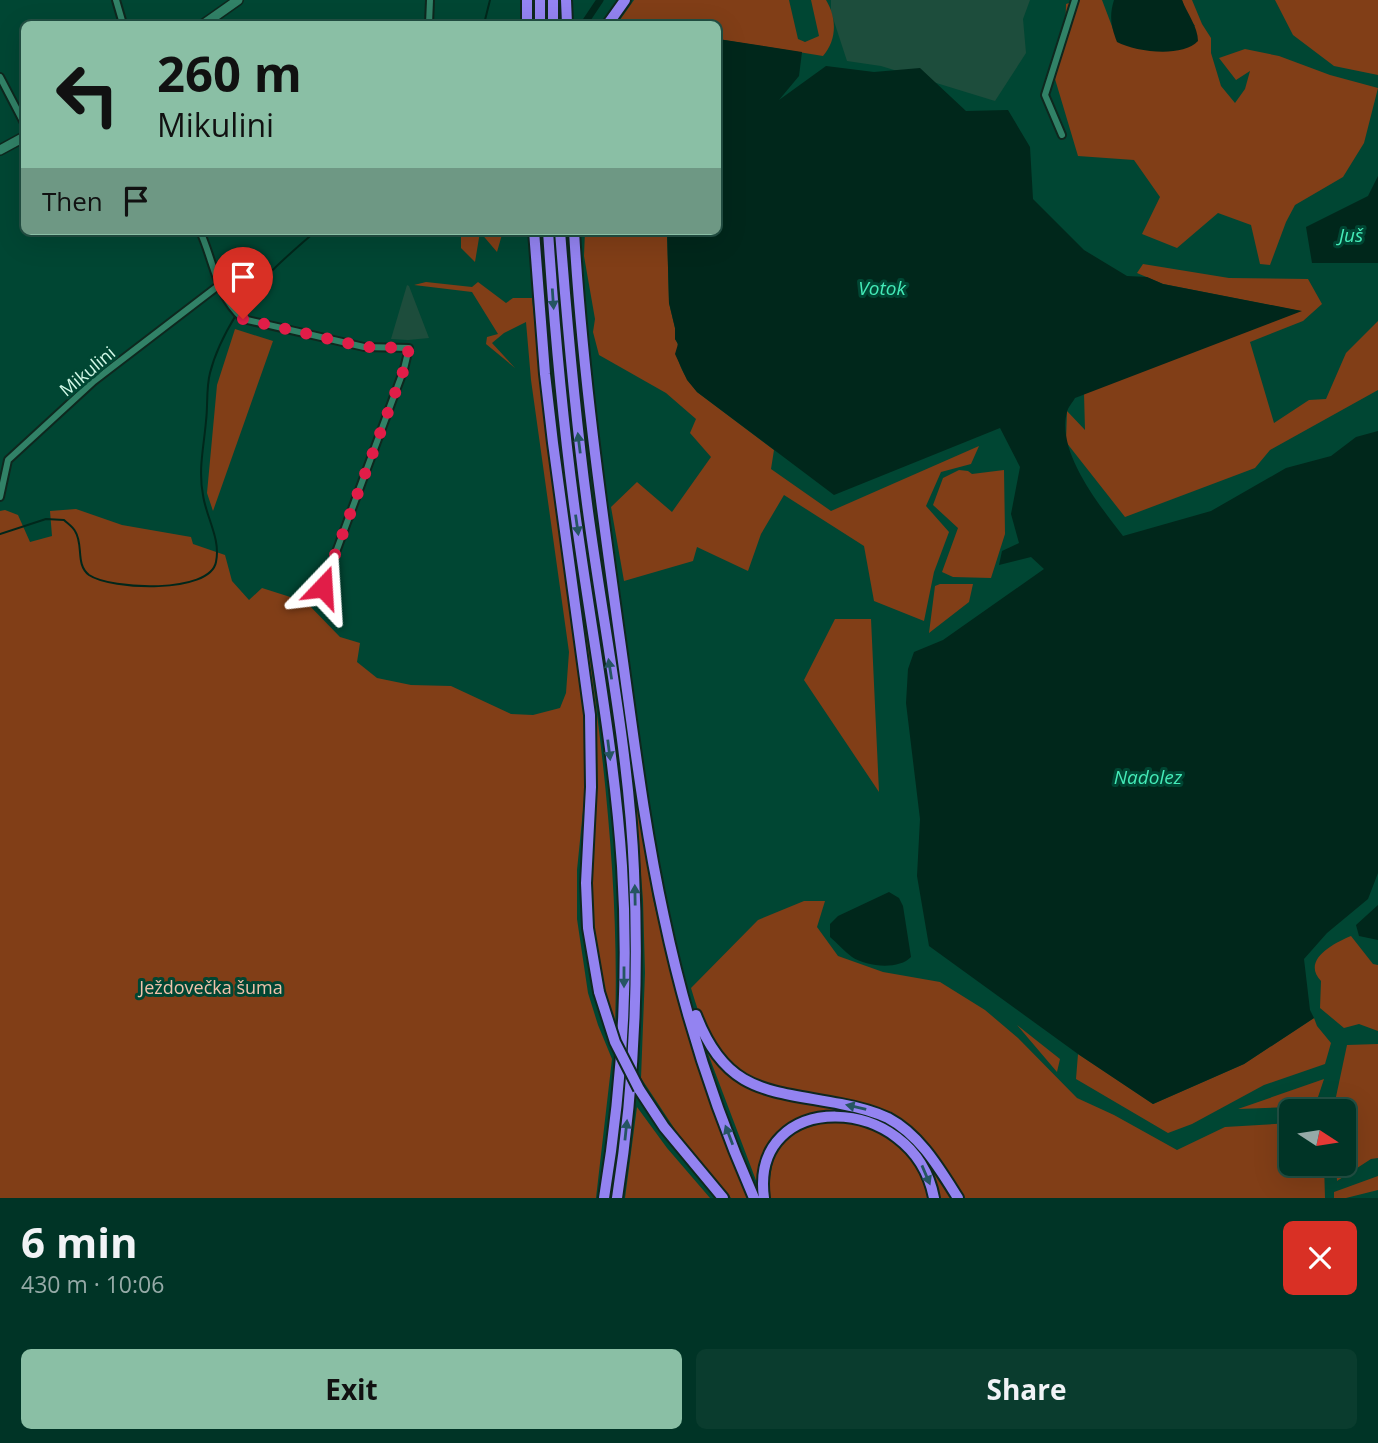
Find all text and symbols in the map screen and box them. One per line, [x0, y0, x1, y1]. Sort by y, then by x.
text: 260 m [157, 40, 302, 106]
icon: left [42, 49, 133, 140]
text: Mikulini [157, 103, 274, 146]
icon: arrive [117, 182, 155, 220]
text: Then [42, 183, 103, 219]
water label: Juš [1336, 222, 1364, 248]
pin [213, 247, 273, 319]
icon: arrive [224, 258, 262, 296]
water label: Votok [858, 275, 906, 301]
one-way arrow [548, 288, 559, 310]
street label: Mikulini [54, 341, 120, 401]
one-way arrow [573, 432, 584, 454]
one-way arrow [572, 514, 583, 536]
position arrow [286, 550, 360, 624]
one-way arrow [605, 657, 616, 679]
one-way arrow [604, 740, 615, 762]
water label: Nadolez [1114, 764, 1183, 790]
one-way arrow [629, 883, 641, 905]
one-way arrow [618, 966, 630, 988]
park label: Ježdovečka šuma [137, 975, 283, 999]
north arrow [1279, 1099, 1356, 1176]
map controls [1279, 1099, 1356, 1176]
one-way arrow [845, 1102, 867, 1113]
one-way arrow [621, 1119, 632, 1141]
one-way arrow [723, 1124, 734, 1145]
one-way arrow [921, 1164, 932, 1185]
text: 6 min [21, 1213, 138, 1270]
button: close [1283, 1221, 1357, 1295]
text: 430 m · 10:06 [21, 1268, 164, 1300]
button: Exit [21, 1349, 682, 1429]
button: Share [696, 1349, 1357, 1429]

